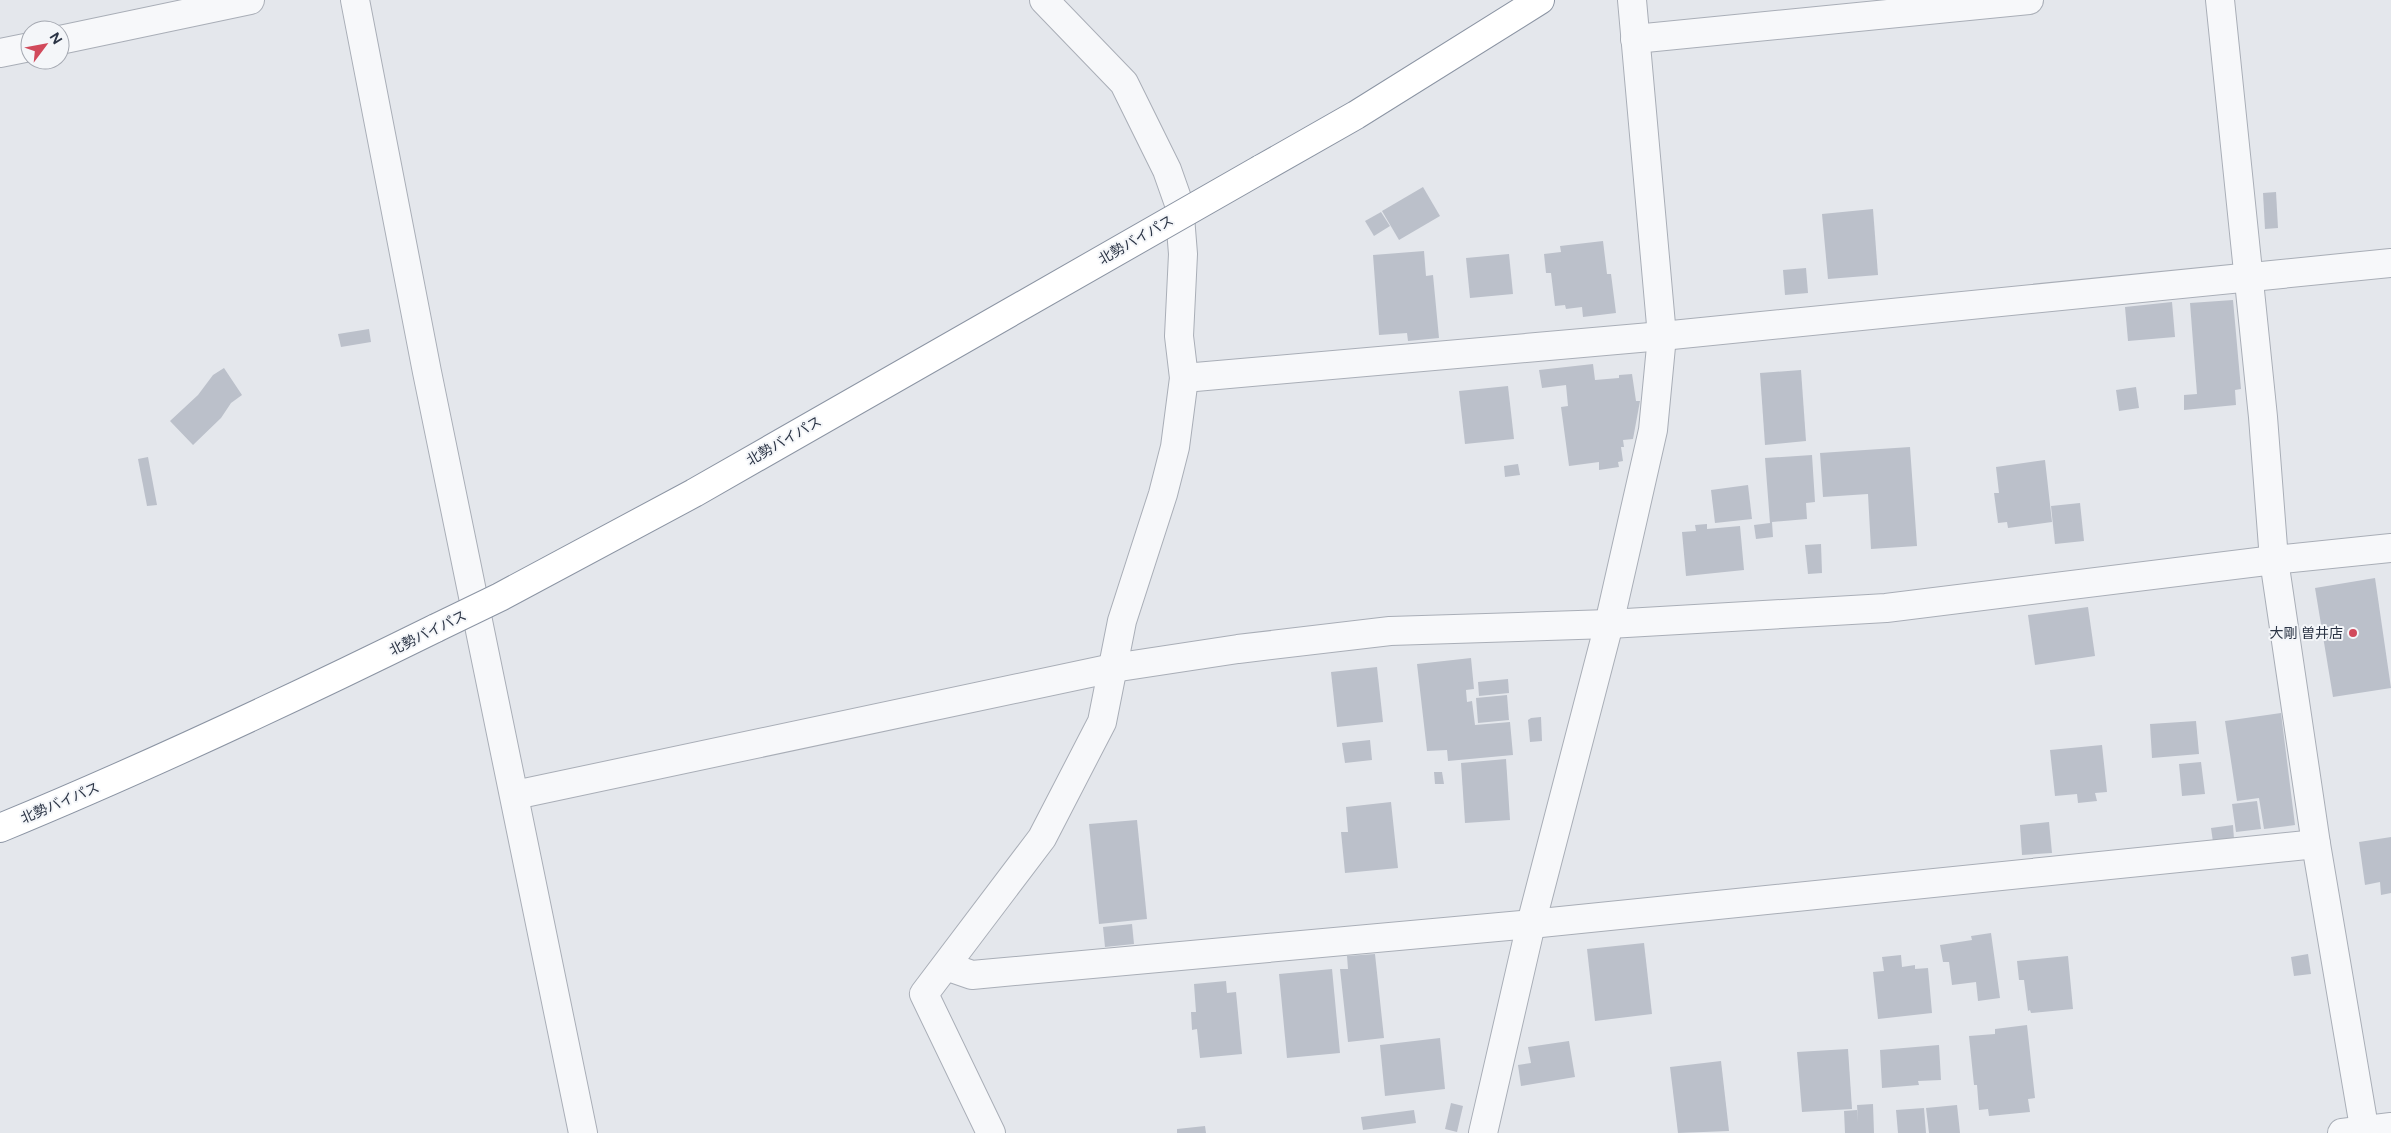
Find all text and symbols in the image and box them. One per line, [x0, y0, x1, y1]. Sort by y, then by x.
north arrow [20, 20, 70, 70]
text: N [46, 29, 66, 47]
street label: 北勢バイパス [1095, 212, 1177, 268]
street label: 北勢バイパス [743, 413, 825, 469]
street label: 北勢バイパス [387, 607, 469, 659]
place label: 大剛 曽井店 [2270, 625, 2343, 642]
marker: 大剛 曽井店 [2347, 627, 2359, 639]
street label: 北勢バイパス [18, 779, 102, 827]

